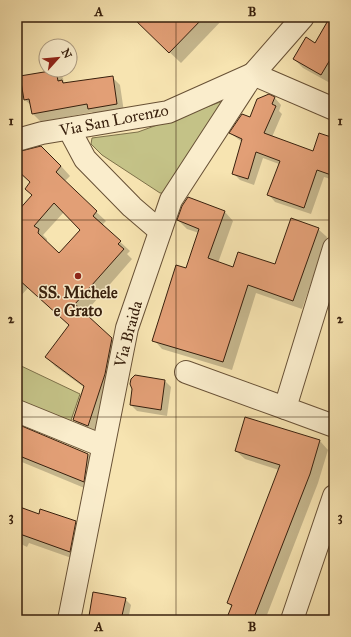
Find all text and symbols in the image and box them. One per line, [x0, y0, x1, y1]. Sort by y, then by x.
text: A [94, 4, 104, 20]
text: B [248, 4, 257, 20]
north arrow [38, 38, 78, 78]
text: N [59, 47, 75, 61]
street label: Via San Lorenzo [57, 100, 170, 140]
text: 1 [8, 113, 14, 129]
text: 1 [337, 113, 343, 129]
marker: SS. Michele e Grato [73, 271, 83, 281]
place label: SS. Michele e Grato [38, 283, 118, 320]
street label: Via Braida [110, 298, 146, 370]
text: 2 [8, 311, 15, 327]
text: 2 [337, 311, 344, 327]
text: 3 [8, 509, 14, 525]
text: 3 [337, 509, 343, 525]
text: A [94, 619, 104, 635]
text: B [248, 619, 257, 635]

